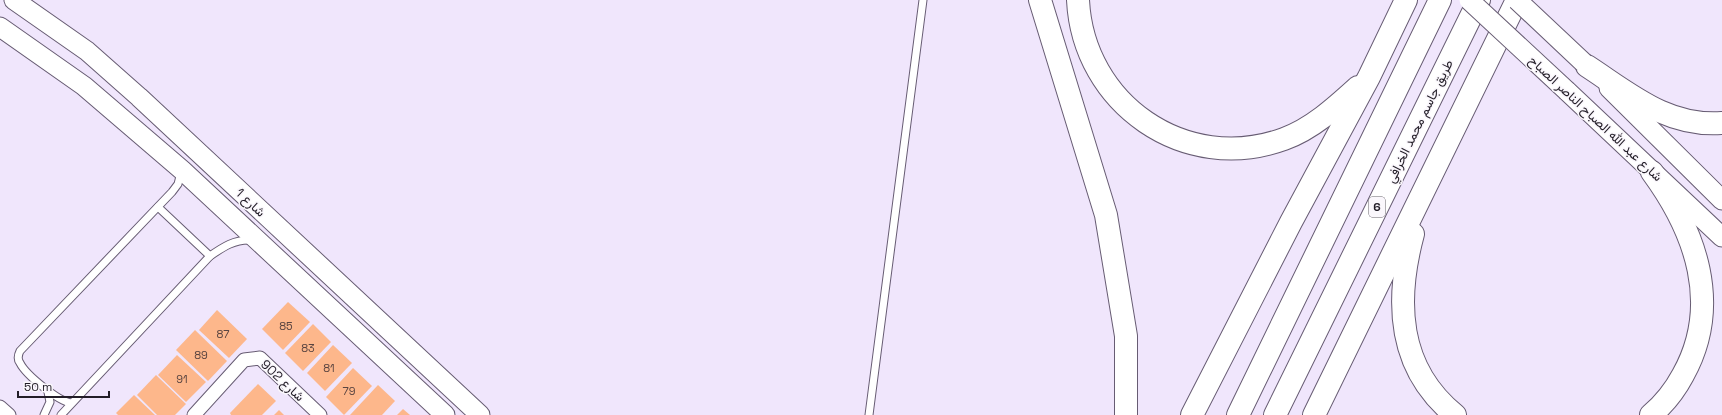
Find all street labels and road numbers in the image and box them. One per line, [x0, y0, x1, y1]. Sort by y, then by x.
street label: شارع عبد الله الصباح الناصر الصباح [1524, 52, 1666, 186]
street label: طريق جاسم محمد الخرافي [1382, 57, 1459, 187]
street label: شارع 1 [231, 184, 269, 221]
road number: 6 [1369, 197, 1385, 217]
street label: شارع 902 [257, 356, 308, 406]

